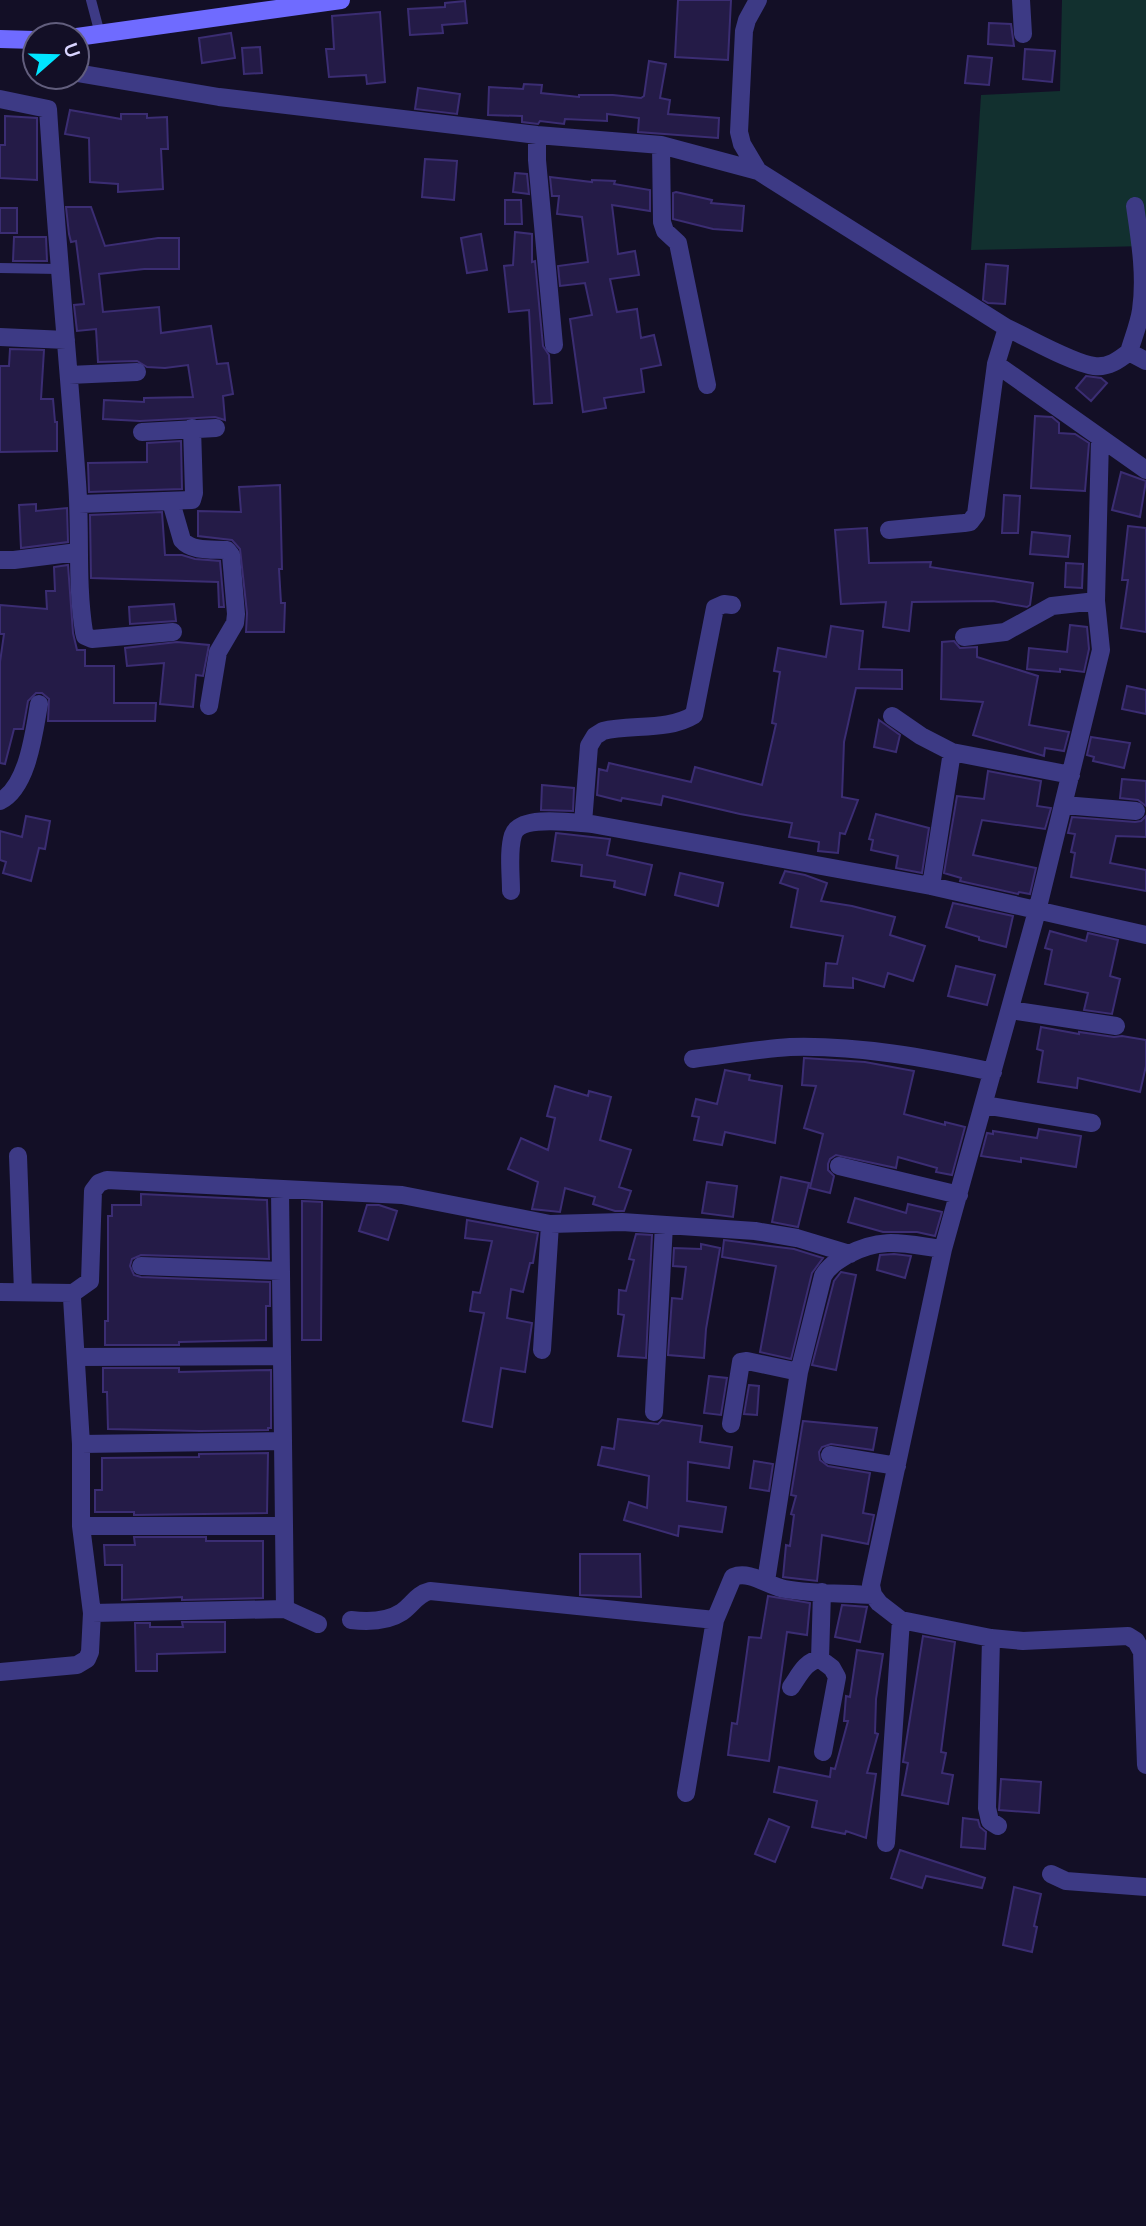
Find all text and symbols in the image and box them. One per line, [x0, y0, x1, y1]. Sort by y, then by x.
north arrow [21, 21, 91, 91]
text: U [59, 39, 86, 61]

